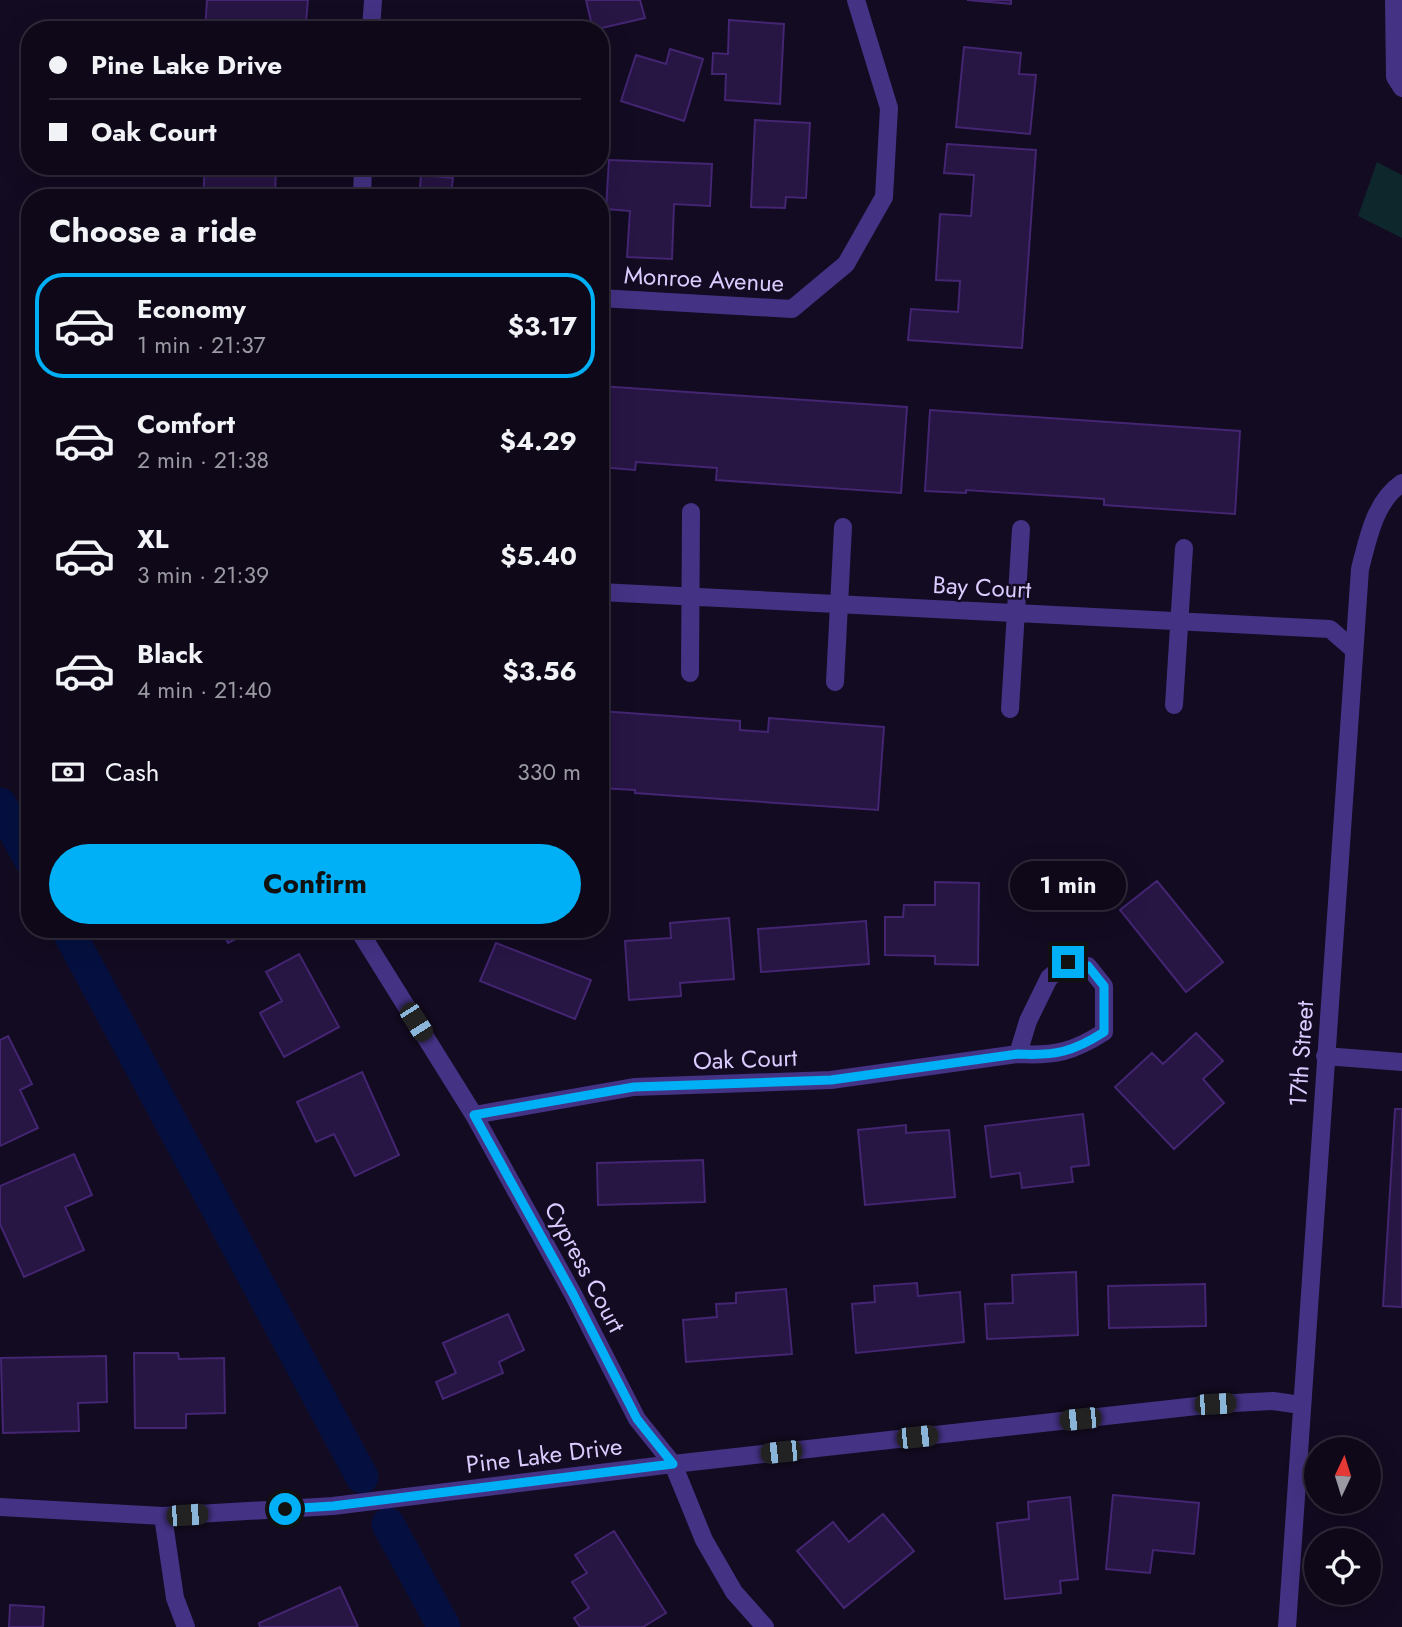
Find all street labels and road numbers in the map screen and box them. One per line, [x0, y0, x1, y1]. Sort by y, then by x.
street label: Monroe Avenue [623, 257, 785, 301]
street label: Bay Court [932, 567, 1032, 607]
street label: 17th Street [1280, 1000, 1322, 1108]
street label: Oak Court [692, 1040, 798, 1078]
street label: Cypress Court [536, 1195, 634, 1339]
street label: Pine Lake Drive [464, 1428, 624, 1482]

